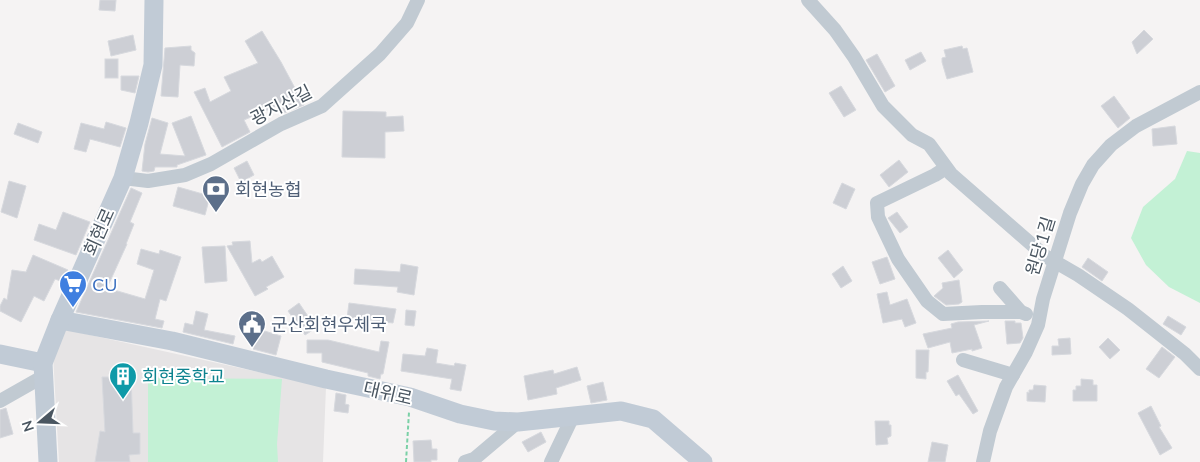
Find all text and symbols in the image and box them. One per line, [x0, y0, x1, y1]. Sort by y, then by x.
street label: 광지산길 [246, 80, 316, 130]
bank icon: 회현농협 [201, 174, 231, 213]
place label: 회현농협 [235, 178, 301, 201]
street label: 회현로 [78, 205, 120, 259]
street label: 원당1길 [1020, 214, 1060, 278]
supermarket icon: CU [58, 269, 88, 308]
place label: CU [92, 273, 117, 296]
public building icon: 군산회현우체국 [237, 309, 267, 348]
place label: 군산회현우체국 [271, 313, 387, 336]
building icon: 회현중학교 [108, 361, 138, 400]
place label: 회현중학교 [142, 365, 225, 388]
street label: 대위로 [361, 376, 415, 410]
north arrow [15, 397, 65, 447]
text: N [17, 418, 38, 434]

